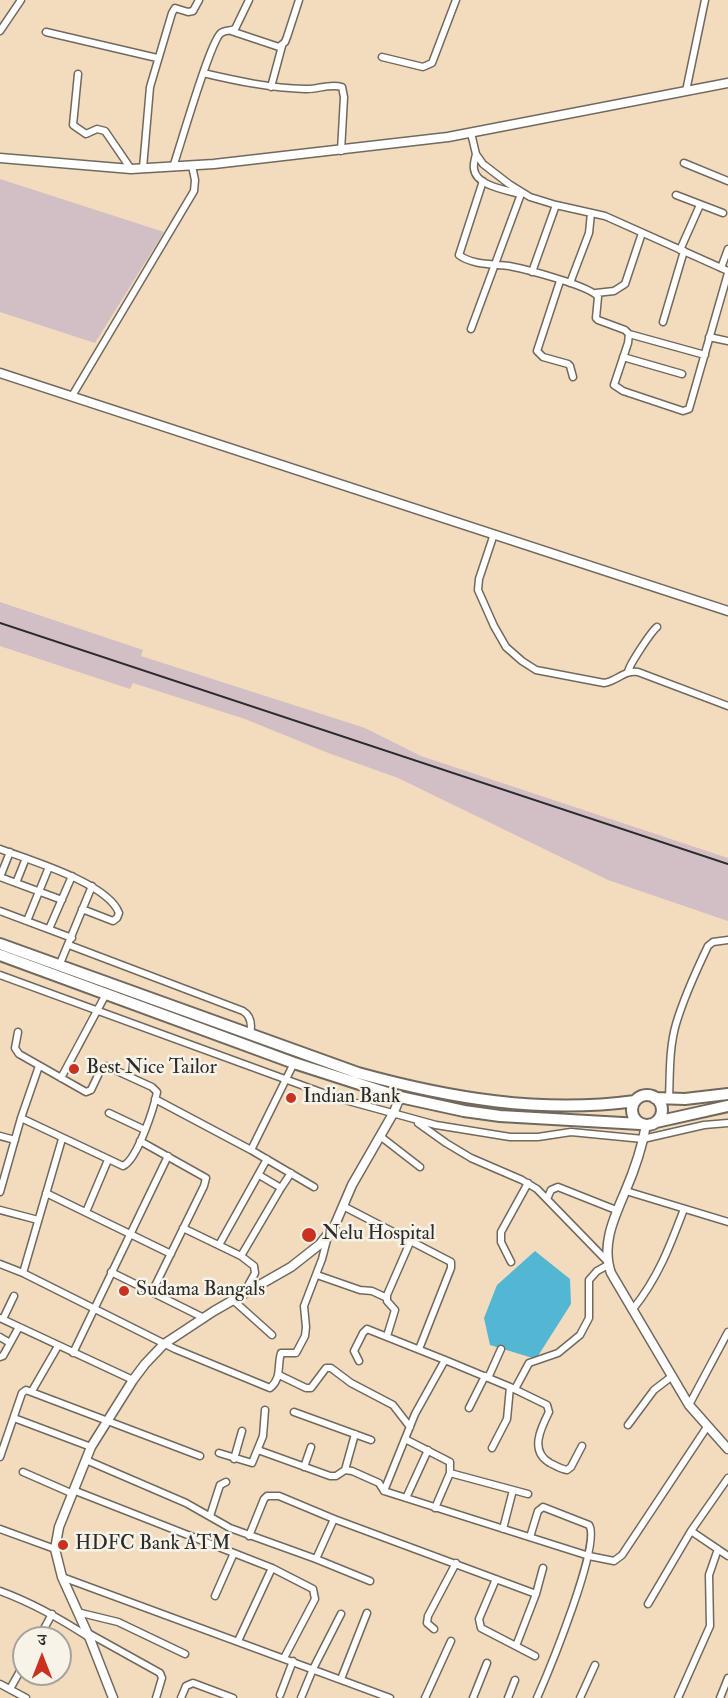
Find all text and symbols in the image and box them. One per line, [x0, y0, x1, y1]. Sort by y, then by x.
place label: Best Nice Tailor [86, 1057, 217, 1081]
marker: Best Nice Tailor [67, 1062, 81, 1076]
place label: Indian Bank [303, 1086, 400, 1110]
marker: Indian Bank [284, 1091, 298, 1105]
place label: Nelu Hospital [322, 1223, 435, 1247]
marker: Nelu Hospital [300, 1226, 318, 1244]
place label: Sudama Bangals [136, 1279, 265, 1303]
marker: Sudama Bangals [117, 1284, 131, 1298]
place label: HDFC Bank ATM [75, 1533, 231, 1557]
marker: HDFC Bank ATM [56, 1538, 70, 1552]
north arrow [12, 1626, 72, 1686]
text: उ [38, 1630, 46, 1650]

